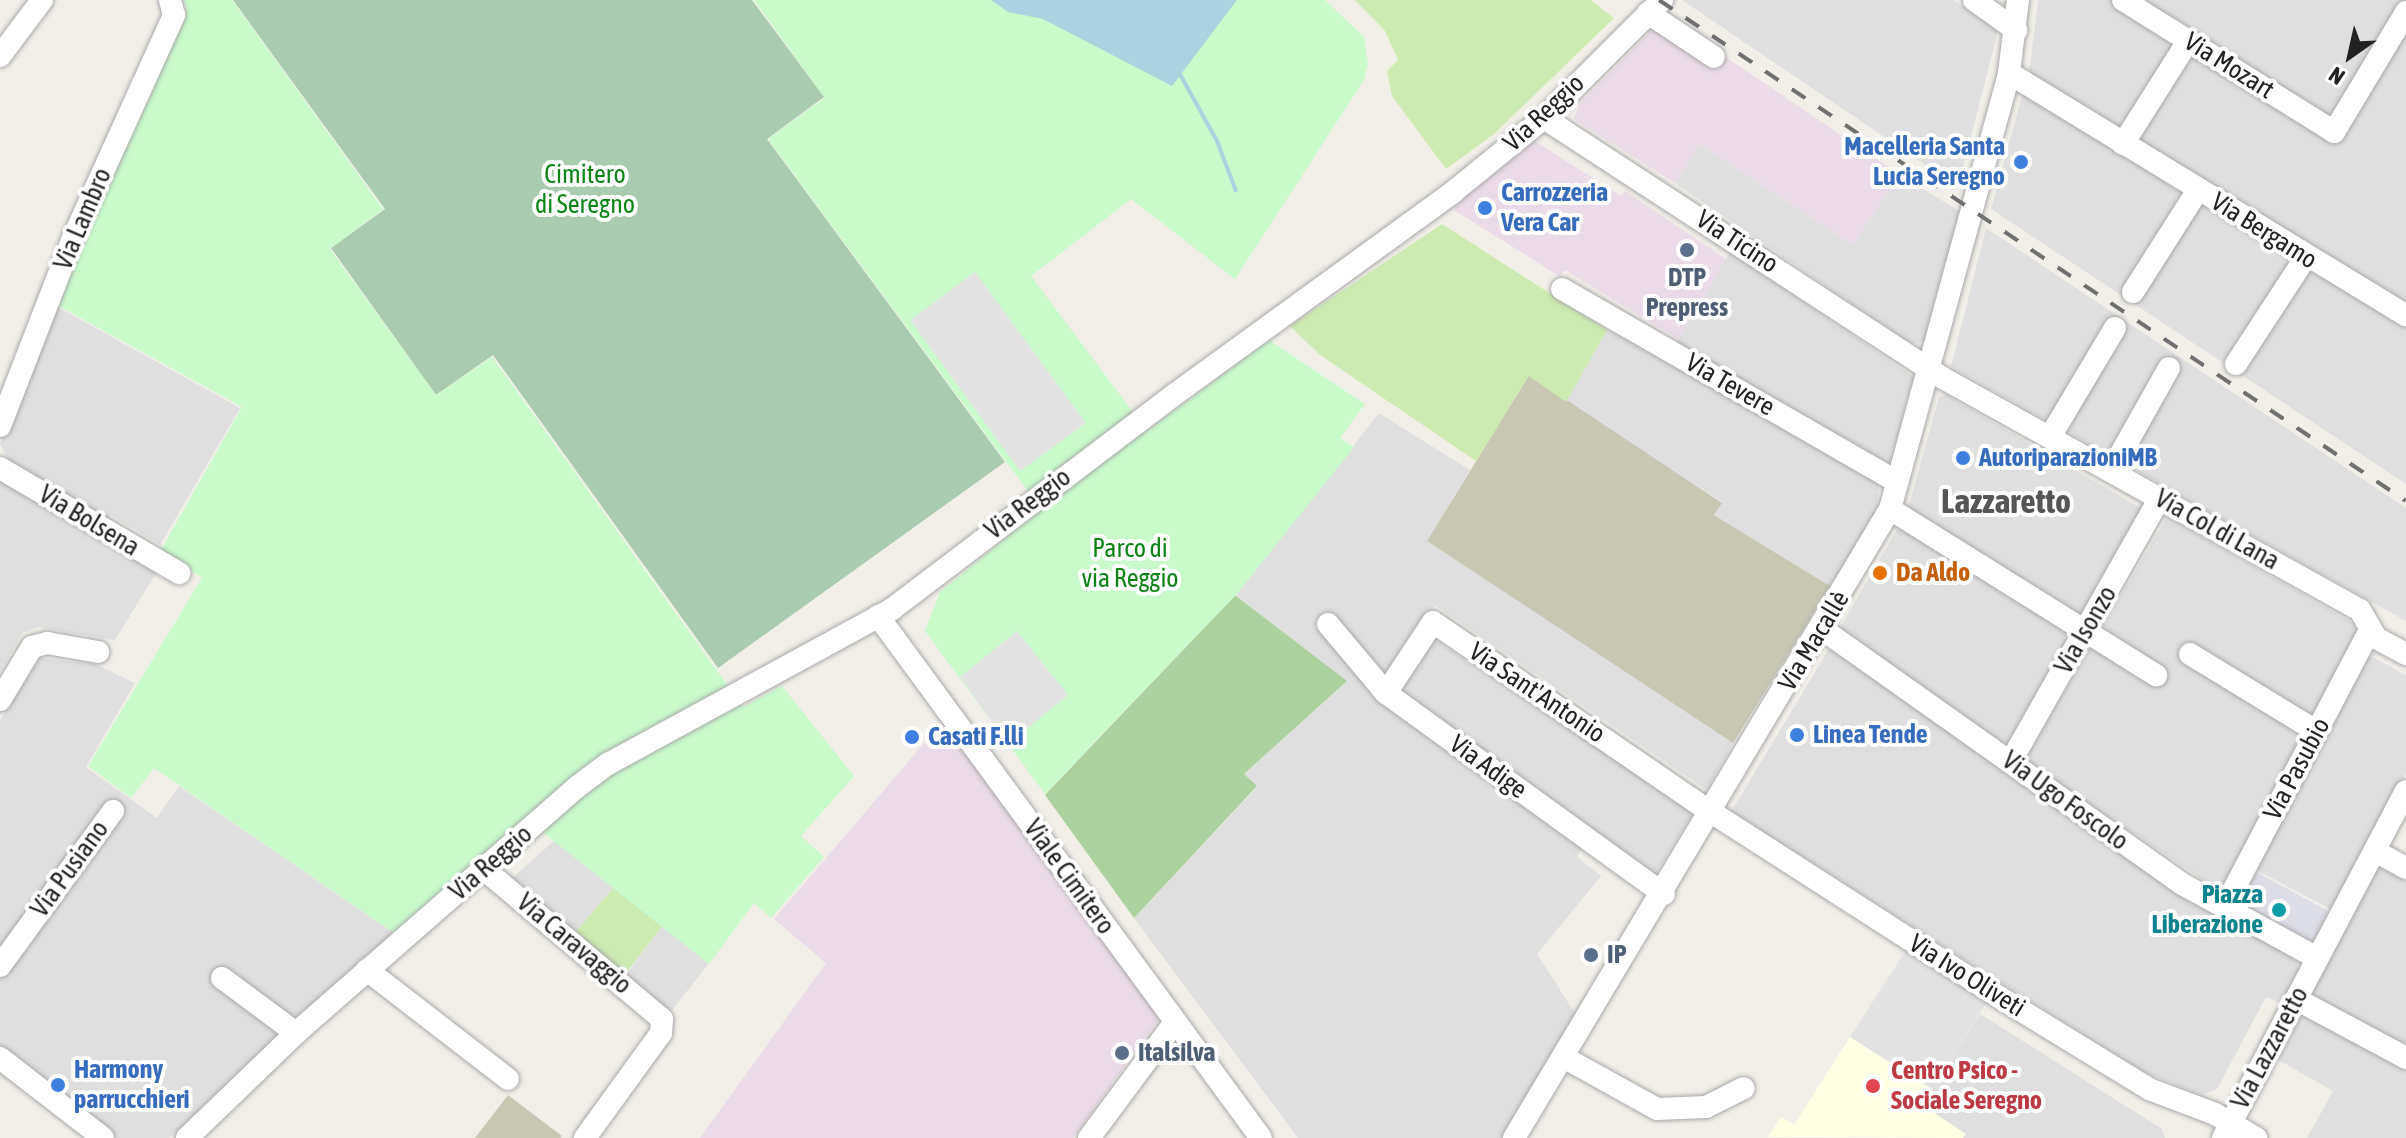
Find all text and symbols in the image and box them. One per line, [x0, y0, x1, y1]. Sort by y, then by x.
north arrow [2310, 16, 2390, 96]
street label: Via Mozart [2178, 26, 2280, 106]
text: N [2324, 61, 2349, 90]
street label: Via Reggio [1497, 68, 1591, 158]
place label: Macelleria Santa Lucia Seregno [1844, 131, 2005, 192]
marker: Macelleria Santa Lucia Seregno [2012, 153, 2030, 171]
park label: Cimitero di Seregno [535, 159, 635, 220]
street label: Via Lambro [48, 163, 118, 275]
place label: Carrozzeria Vera Car [1501, 177, 1608, 238]
street label: Via Bergamo [2205, 186, 2323, 276]
marker: Carrozzeria Vera Car [1476, 199, 1494, 217]
street label: Via Ticino [1690, 204, 1784, 280]
marker: DTP Prepress [1678, 241, 1696, 259]
place label: DTP Prepress [1646, 262, 1728, 324]
street label: Via Tevere [1680, 347, 1780, 423]
place label: AutoriparazioniMB [1979, 442, 2157, 474]
marker: AutoriparazioniMB [1954, 449, 1972, 467]
street label: Via Reggio [979, 462, 1077, 546]
street label: Via Bolsena [33, 479, 145, 563]
district label: Lazzaretto [1941, 481, 2071, 521]
street label: Via Col di Lana [2149, 483, 2285, 577]
park label: Parco di via Reggio [1081, 533, 1179, 594]
place label: Da Aldo [1896, 557, 1970, 589]
marker: Da Aldo [1871, 564, 1889, 582]
street label: Via Isonzo [2048, 580, 2124, 680]
street label: Via Macallè [1772, 585, 1856, 697]
street label: Via Sant'Antonio [1463, 636, 1611, 750]
street label: Via Pasubio [2257, 713, 2337, 825]
place label: Linea Tende [1813, 719, 1928, 751]
place label: Casati F.lli [928, 721, 1024, 753]
marker: Linea Tende [1788, 726, 1806, 744]
marker: Casati F.lli [903, 728, 921, 746]
street label: Via Adige [1443, 729, 1533, 805]
street label: Via Ugo Foscolo [1996, 745, 2134, 857]
street label: Viale Cimitero [1017, 814, 1121, 940]
street label: Via Pusiano [25, 815, 115, 923]
street label: Via Reggio [443, 819, 539, 907]
place label: Piazza Liberazione [2152, 879, 2263, 940]
street label: Via Caravaggio [510, 887, 638, 1001]
marker: Piazza Liberazione [2270, 901, 2288, 919]
street label: Via Ivo Oliveti [1903, 928, 2031, 1024]
place label: IP [1607, 939, 1626, 971]
marker: IP [1582, 946, 1600, 964]
street label: Via Lazzaretto [2225, 982, 2315, 1114]
place label: Italsilva [1138, 1037, 1215, 1069]
marker: Italsilva [1113, 1044, 1131, 1062]
place label: Harmony parrucchieri [74, 1054, 190, 1116]
place label: Centro Psico - Sociale Seregno [1891, 1055, 2042, 1116]
marker: Centro Psico - Sociale Seregno [1862, 1075, 1884, 1097]
marker: Harmony parrucchieri [49, 1076, 67, 1094]

